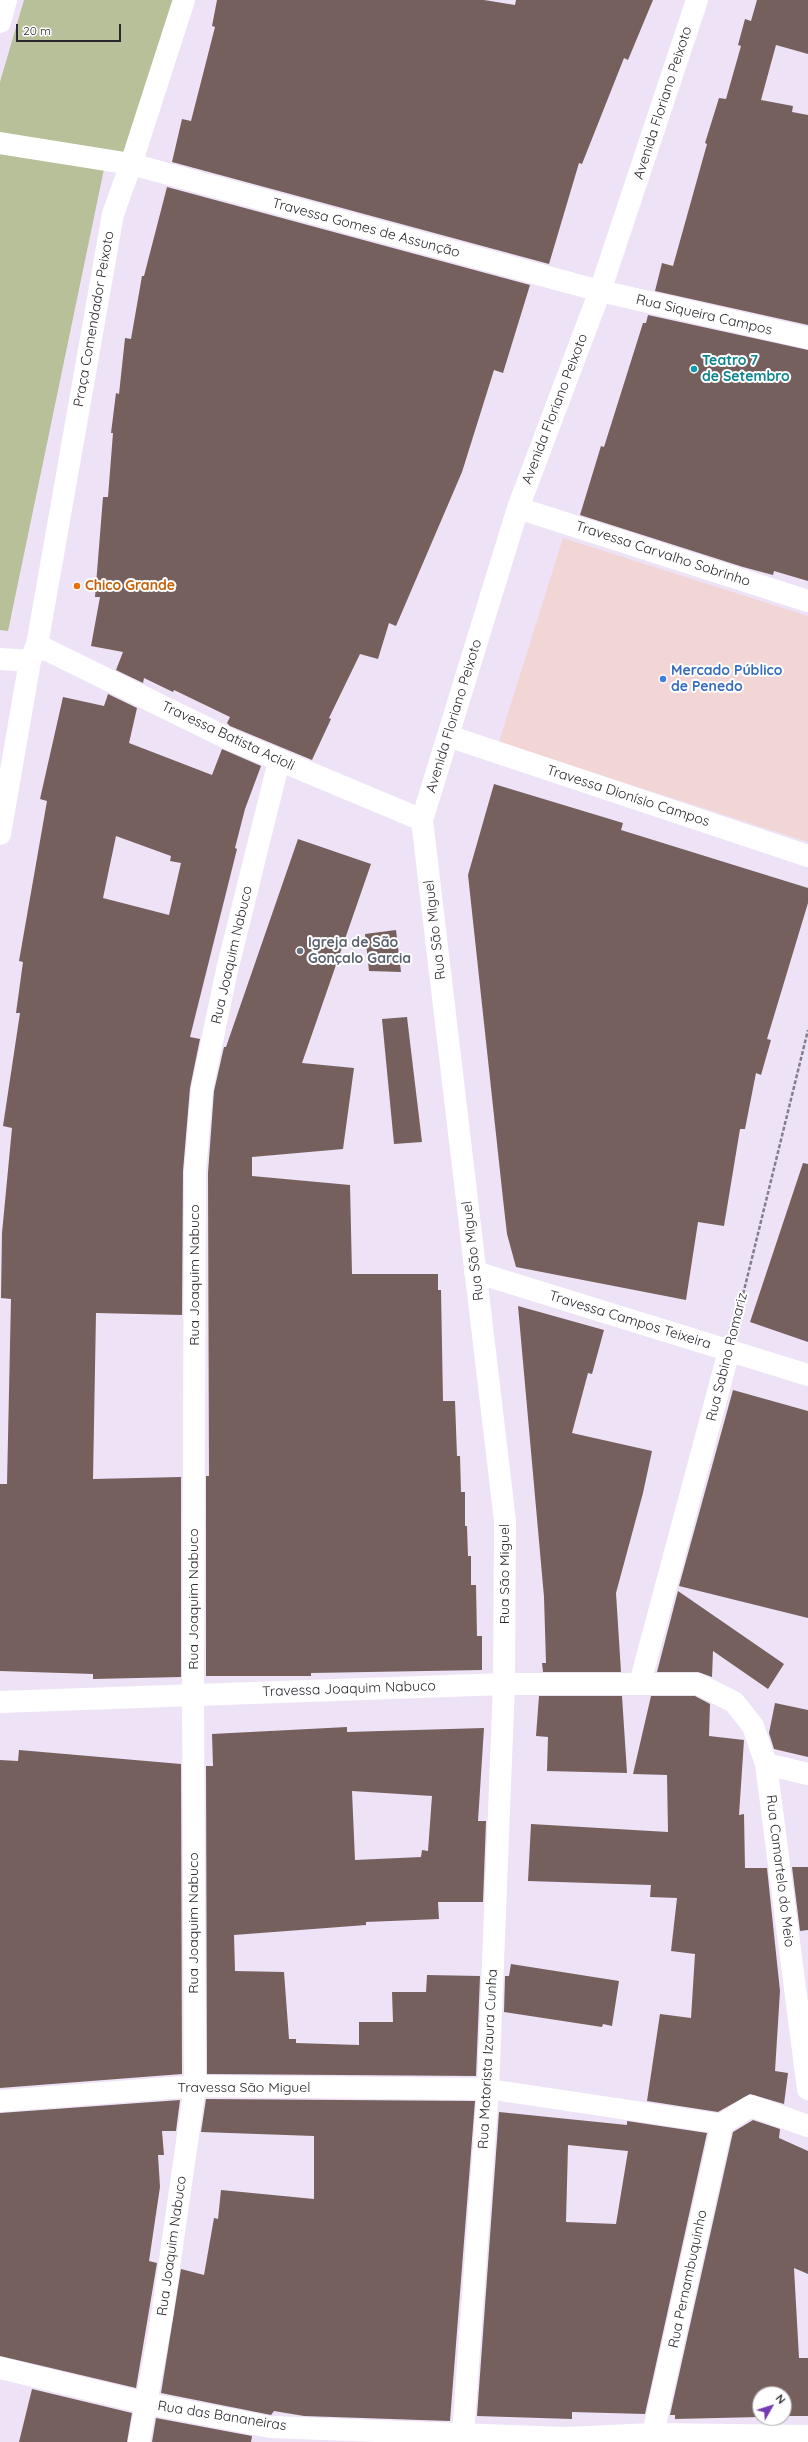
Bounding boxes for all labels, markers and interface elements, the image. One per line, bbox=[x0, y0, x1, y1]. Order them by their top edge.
scale bar bbox=[18, 16, 123, 42]
text: 20 m bbox=[23, 23, 51, 38]
street label: Avenida Floriano Peixoto bbox=[630, 24, 696, 182]
street label: Travessa Gomes de Assunção bbox=[270, 195, 462, 261]
street label: Praça Comendador Peixoto bbox=[70, 230, 118, 408]
street label: Rua Siqueira Campos bbox=[634, 291, 774, 339]
street label: Avenida Floriano Peixoto bbox=[519, 331, 591, 487]
place label: Teatro 7 de Setembro bbox=[702, 353, 790, 386]
marker: Teatro 7 de Setembro bbox=[689, 364, 699, 374]
street label: Travessa Carvalho Sobrinho bbox=[574, 518, 752, 590]
place label: Chico Grande bbox=[85, 578, 175, 594]
marker: Chico Grande bbox=[72, 581, 82, 591]
street label: Avenida Floriano Peixoto bbox=[423, 637, 485, 795]
place label: Mercado Público de Penedo bbox=[671, 663, 782, 696]
marker: Mercado Público de Penedo bbox=[658, 674, 668, 684]
street label: Travessa Batista Acioli bbox=[159, 698, 297, 774]
street label: Travessa Dionísio Campos bbox=[544, 762, 712, 830]
street label: Rua São Miguel bbox=[421, 879, 449, 981]
street label: Rua Joaquim Nabuco bbox=[208, 884, 256, 1026]
place label: Igreja de São Gonçalo Garcia bbox=[308, 935, 411, 968]
marker: Igreja de São Gonçalo Garcia bbox=[295, 946, 305, 956]
street label: Rua São Miguel bbox=[459, 1200, 487, 1302]
street label: Rua Joaquim Nabuco bbox=[187, 1204, 203, 1346]
street label: Travessa Campos Teixeira bbox=[547, 1287, 713, 1353]
street label: Rua Sabino Romariz bbox=[703, 1291, 751, 1423]
street label: Rua São Miguel bbox=[497, 1524, 513, 1624]
street label: Rua Joaquim Nabuco bbox=[186, 1528, 202, 1670]
street label: Travessa Joaquim Nabuco bbox=[262, 1678, 436, 1700]
street label: Rua Camartelo do Meio bbox=[762, 1794, 798, 1948]
street label: Rua Joaquim Nabuco bbox=[186, 1852, 202, 1994]
street label: Rua Motorista Izaura Cunha bbox=[475, 1969, 501, 2149]
street label: Travessa São Miguel bbox=[178, 2080, 310, 2096]
street label: Rua Joaquim Nabuco bbox=[154, 2175, 190, 2317]
street label: Rua Pernambuquinho bbox=[665, 2208, 711, 2350]
north arrow bbox=[752, 2386, 792, 2426]
text: N bbox=[773, 2392, 789, 2407]
street label: Rua das Bananeiras bbox=[156, 2398, 288, 2434]

